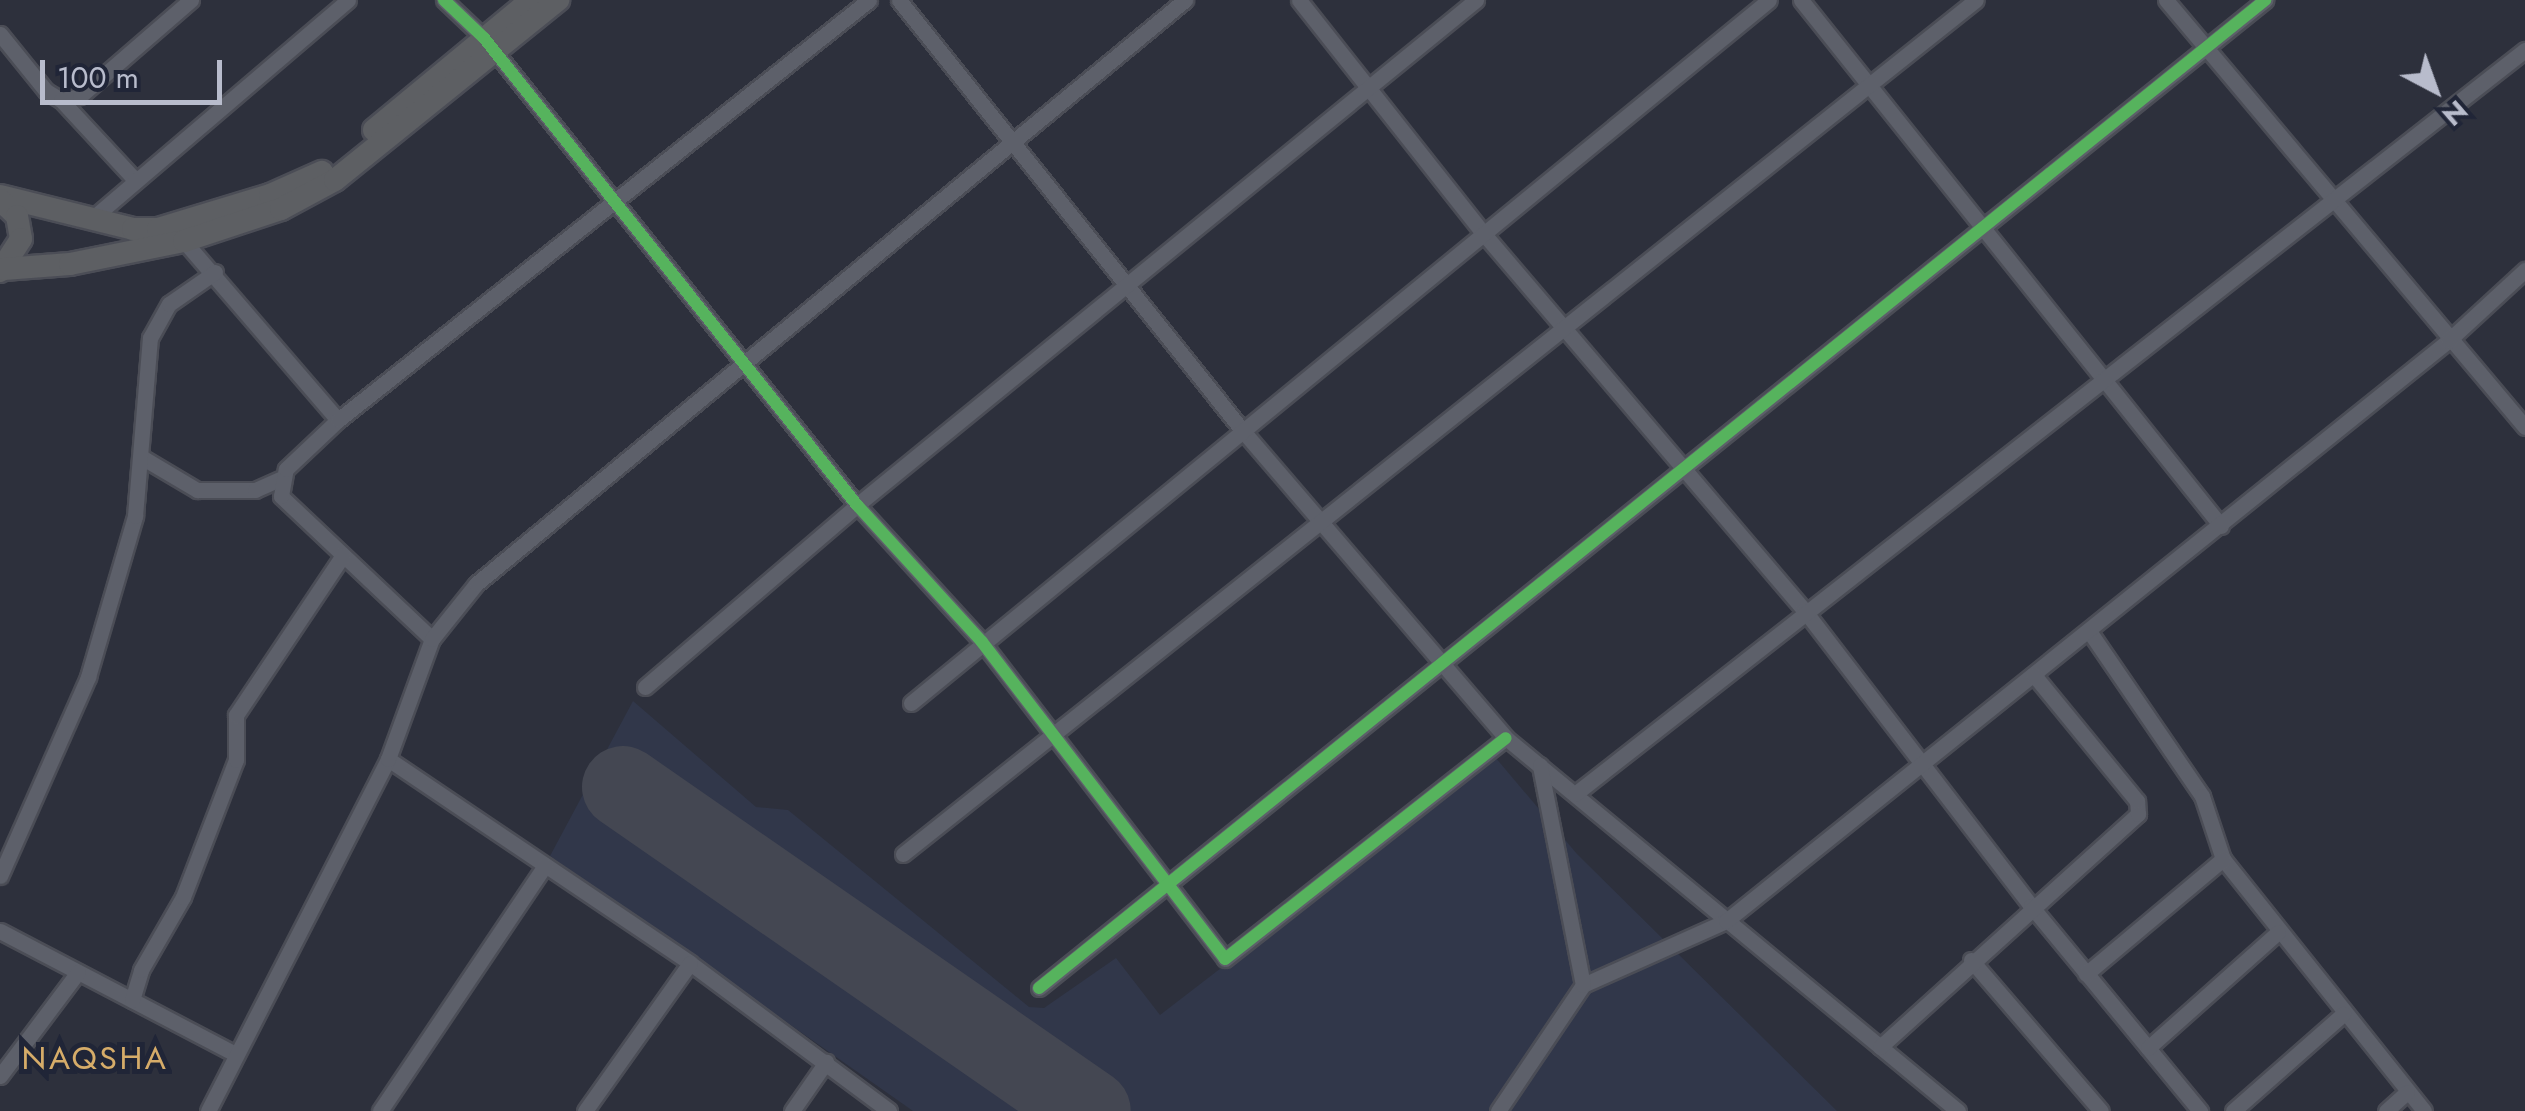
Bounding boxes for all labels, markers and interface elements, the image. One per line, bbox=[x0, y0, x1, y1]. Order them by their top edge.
scale bar bbox=[45, 40, 228, 102]
north arrow bbox=[2385, 40, 2485, 140]
text: 100 m bbox=[57, 56, 139, 99]
text: N bbox=[2433, 90, 2477, 136]
district label: NAQSHA bbox=[22, 1039, 168, 1077]

